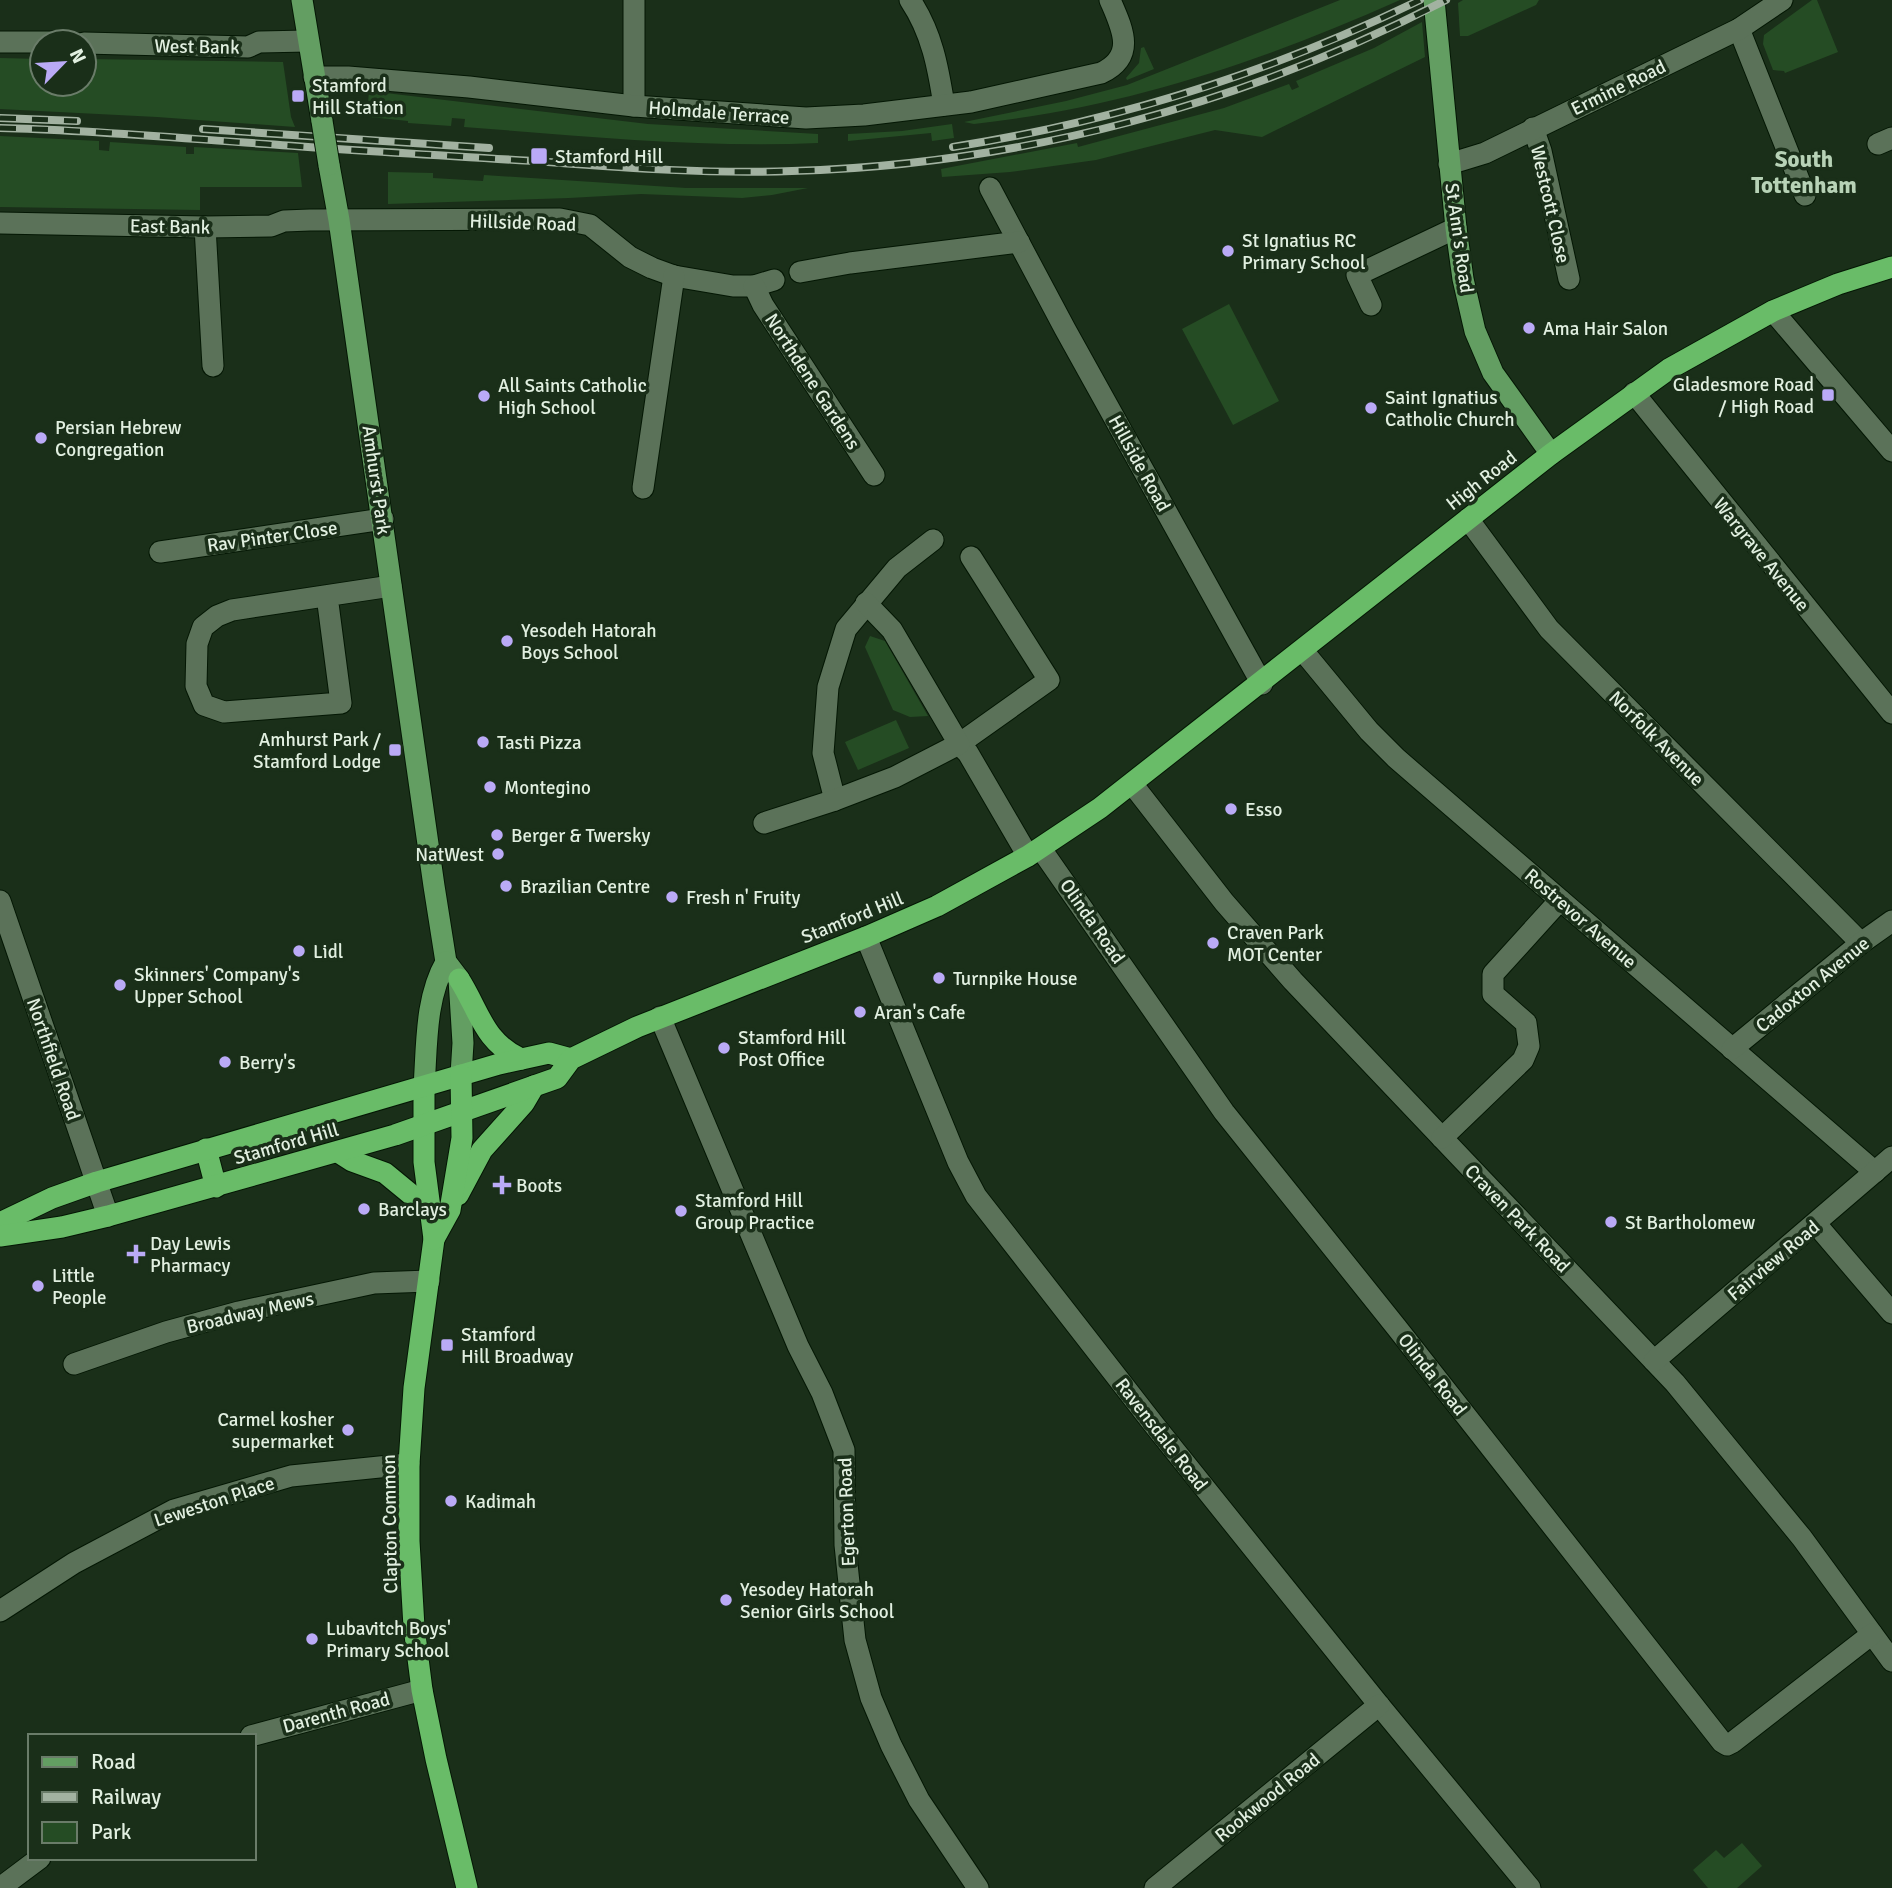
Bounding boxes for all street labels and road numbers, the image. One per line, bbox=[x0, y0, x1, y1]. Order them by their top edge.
street label: West Bank bbox=[154, 34, 240, 60]
street label: Ermine Road bbox=[1567, 55, 1670, 121]
street label: Holmdale Terrace bbox=[648, 96, 790, 130]
street label: Westcott Close bbox=[1525, 143, 1575, 266]
street label: St Ann's Road bbox=[1439, 182, 1479, 295]
street label: Hillside Road bbox=[469, 209, 577, 237]
street label: East Bank bbox=[130, 214, 211, 240]
street label: Northdene Gardens bbox=[759, 309, 865, 454]
street label: Hillside Road bbox=[1103, 411, 1176, 516]
street label: Amhurst Park bbox=[356, 424, 396, 537]
street label: High Road bbox=[1441, 446, 1522, 516]
street label: Wargrave Avenue bbox=[1708, 493, 1814, 616]
street label: Rav Pinter Close bbox=[205, 516, 339, 558]
street label: Norfolk Avenue bbox=[1604, 686, 1709, 791]
street label: Rostrevor Avenue bbox=[1519, 864, 1641, 974]
street label: Olinda Road bbox=[1054, 875, 1130, 969]
street label: Stamford Hill bbox=[798, 887, 907, 949]
street label: Cadoxton Avenue bbox=[1751, 932, 1874, 1038]
street label: Northfield Road bbox=[21, 995, 85, 1124]
street label: Stamford Hill bbox=[231, 1118, 342, 1170]
street label: Craven Park Road bbox=[1460, 1159, 1575, 1278]
street label: Fairview Road bbox=[1723, 1215, 1825, 1306]
street label: Broadway Mews bbox=[184, 1287, 316, 1339]
street label: Olinda Road bbox=[1393, 1329, 1472, 1421]
street label: Ravensdale Road bbox=[1110, 1373, 1213, 1496]
street label: Clapton Common bbox=[377, 1454, 403, 1594]
street label: Egerton Road bbox=[833, 1457, 861, 1567]
street label: Leweston Place bbox=[151, 1471, 278, 1533]
street label: Darenth Road bbox=[280, 1687, 393, 1739]
street label: Rookwood Road bbox=[1210, 1748, 1325, 1848]

